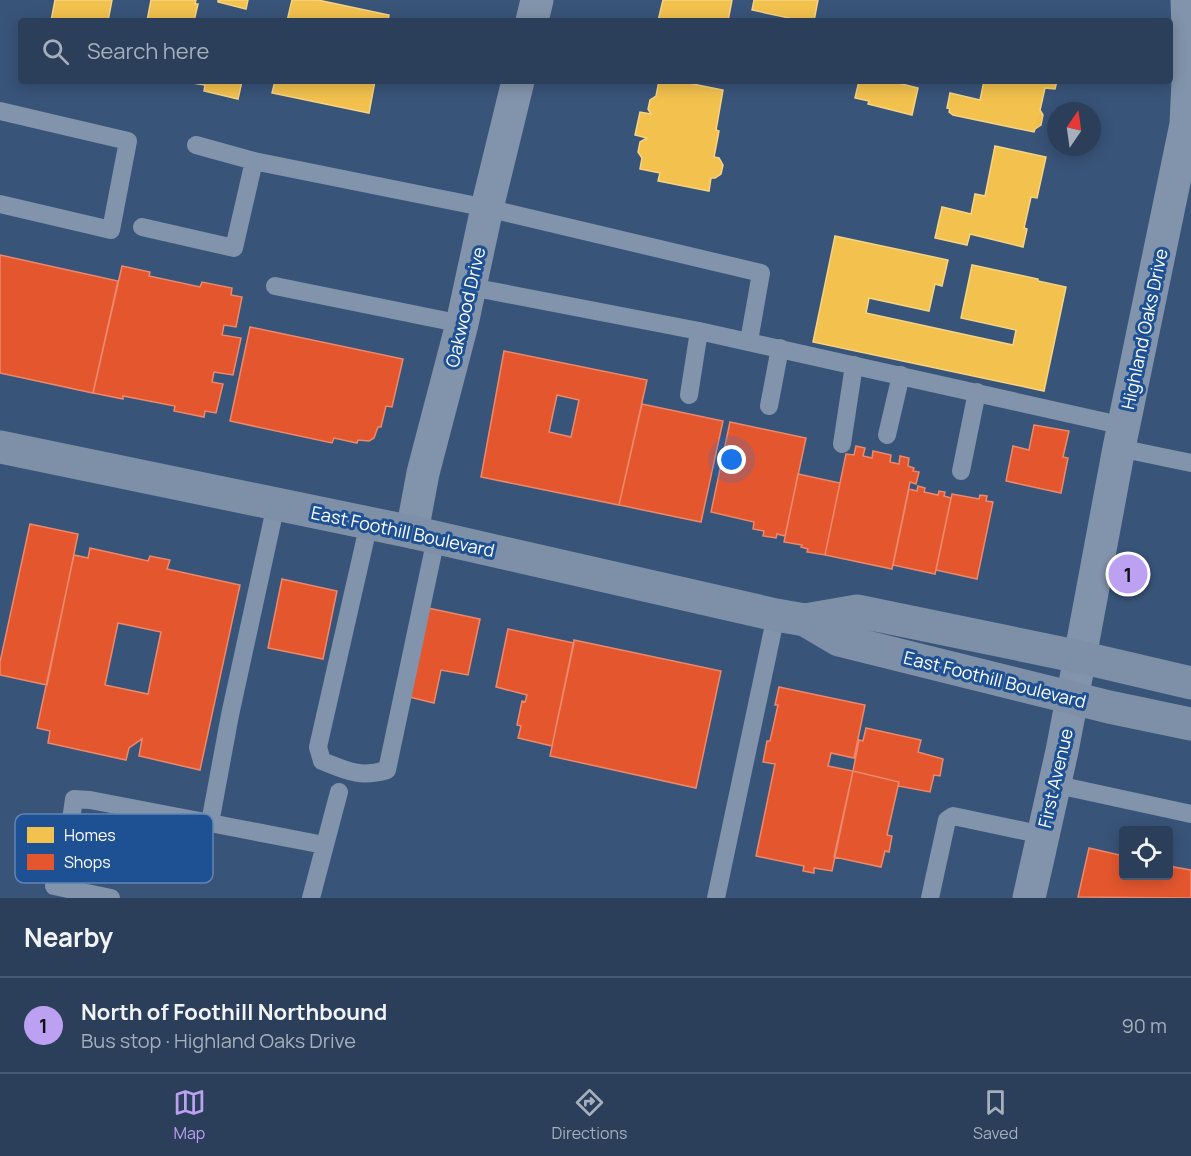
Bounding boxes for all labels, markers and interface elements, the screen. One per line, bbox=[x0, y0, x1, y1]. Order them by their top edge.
search box bbox=[18, 18, 1173, 84]
icon: search bbox=[39, 35, 72, 68]
text: Search here bbox=[87, 36, 209, 66]
north arrow bbox=[1047, 102, 1101, 156]
street label: Oakwood Drive bbox=[439, 244, 491, 370]
street label: Highland Oaks Drive bbox=[1115, 246, 1173, 412]
your location bbox=[717, 445, 746, 474]
street label: East Foothill Boulevard bbox=[309, 500, 497, 562]
pin: 1 bbox=[1108, 552, 1148, 596]
street label: East Foothill Boulevard bbox=[901, 645, 1089, 713]
street label: First Avenue bbox=[1032, 726, 1078, 830]
legend bbox=[15, 814, 213, 883]
text: Homes bbox=[64, 824, 116, 846]
map controls bbox=[1119, 826, 1173, 880]
button: locate bbox=[1119, 826, 1173, 880]
text: Shops bbox=[64, 851, 111, 873]
text: Nearby bbox=[24, 919, 113, 955]
text: North of Foothill Northbound bbox=[81, 997, 387, 1027]
text: 1 bbox=[39, 1012, 48, 1039]
text: 90 m bbox=[1121, 1012, 1167, 1039]
text: Bus stop · Highland Oaks Drive bbox=[81, 1027, 356, 1054]
tab: Map bbox=[173, 1086, 206, 1144]
tab: Directions bbox=[552, 1086, 627, 1144]
tab: Saved bbox=[973, 1086, 1018, 1144]

